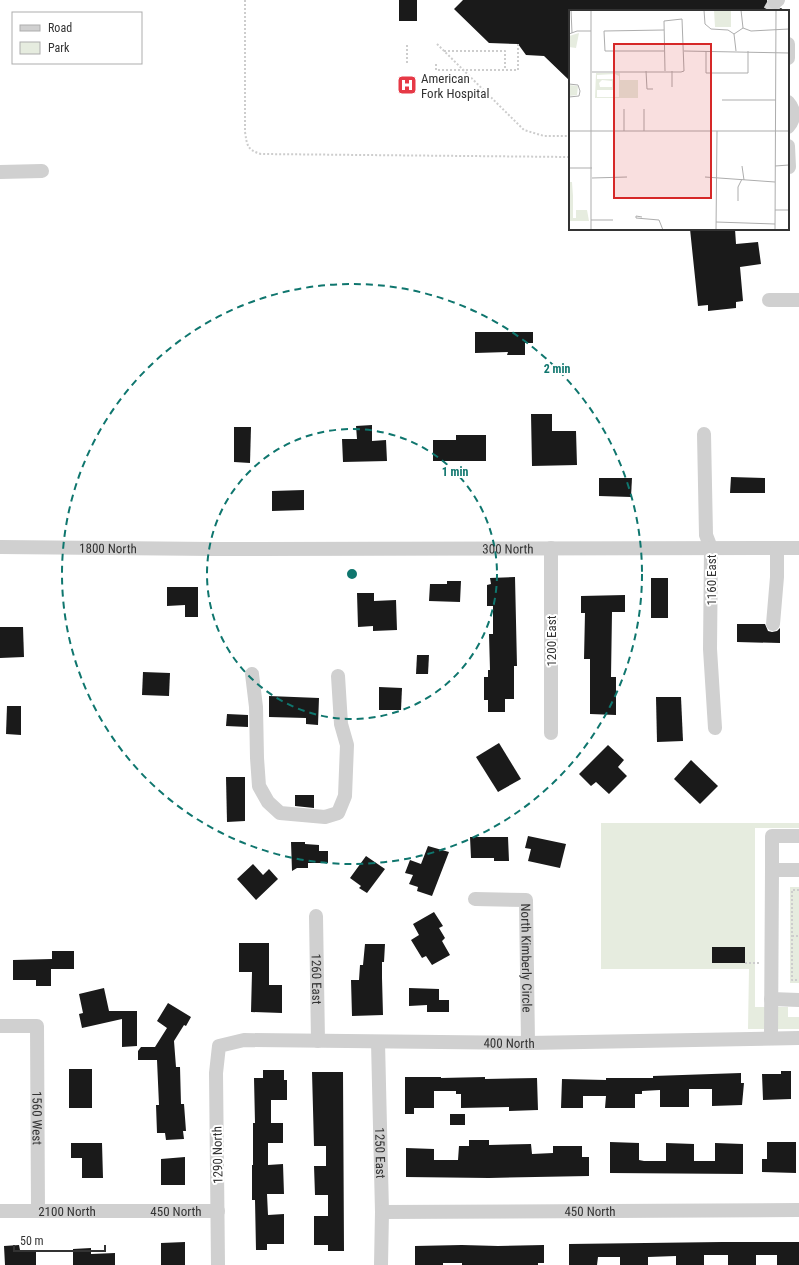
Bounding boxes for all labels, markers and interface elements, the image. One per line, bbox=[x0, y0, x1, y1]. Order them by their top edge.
inset map bbox=[569, 10, 789, 230]
legend bbox=[12, 12, 142, 64]
text: Road bbox=[48, 21, 72, 35]
text: Park bbox=[48, 41, 70, 55]
place label: American Fork Hospital bbox=[421, 71, 489, 101]
hospital icon: American Fork Hospital bbox=[396, 74, 418, 96]
text: 2 min bbox=[544, 362, 570, 376]
text: 1 min bbox=[442, 465, 468, 479]
street label: 1800 North bbox=[79, 541, 137, 556]
street label: 300 North bbox=[482, 541, 534, 557]
street label: 1160 East bbox=[704, 554, 719, 606]
centre of rings bbox=[345, 567, 359, 581]
street label: 1200 East bbox=[544, 615, 559, 667]
street label: North Kimberly Circle bbox=[518, 903, 535, 1013]
street label: 1260 East bbox=[309, 953, 324, 1005]
street label: 400 North bbox=[483, 1036, 535, 1051]
street label: 1560 West bbox=[29, 1091, 45, 1145]
street label: 1290 North bbox=[209, 1126, 226, 1184]
street label: 1250 East bbox=[372, 1127, 388, 1179]
street label: 2100 North bbox=[38, 1204, 96, 1219]
street label: 450 North bbox=[150, 1204, 202, 1219]
street label: 450 North bbox=[564, 1204, 616, 1219]
scale bar bbox=[14, 1227, 105, 1253]
text: 50 m bbox=[20, 1234, 44, 1248]

